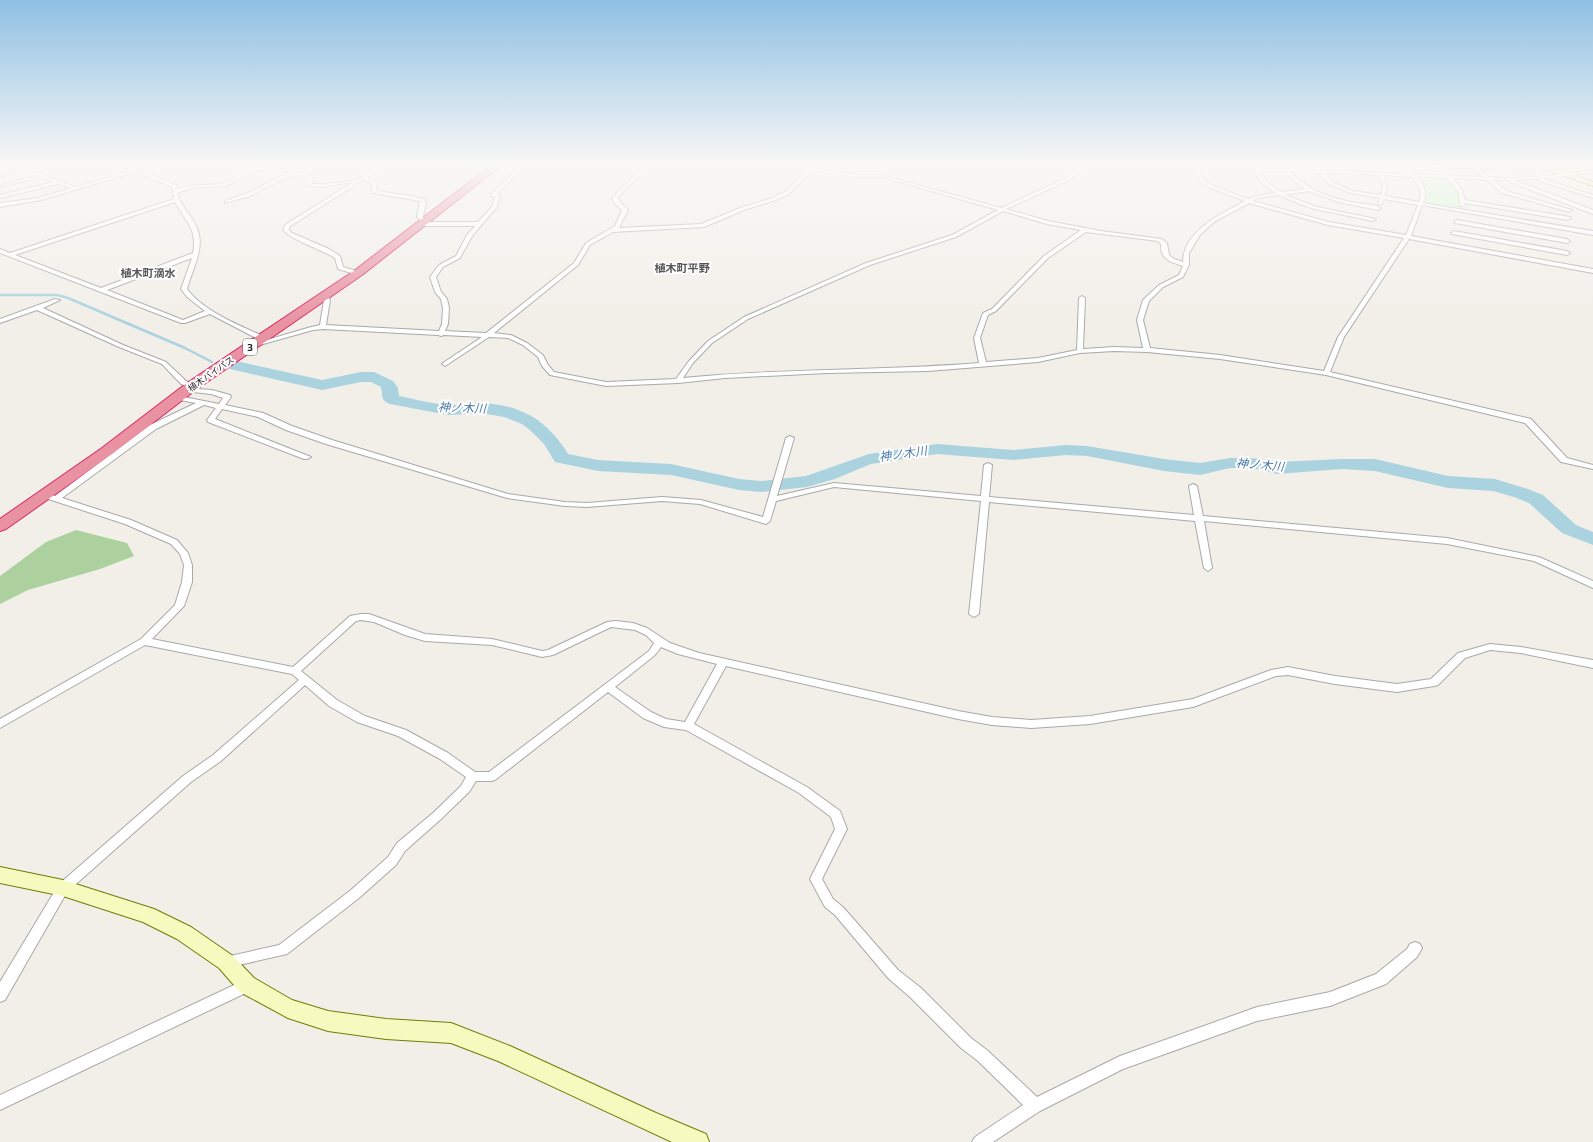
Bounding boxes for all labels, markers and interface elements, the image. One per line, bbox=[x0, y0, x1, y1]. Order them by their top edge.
district label: 植木町平野 bbox=[655, 261, 710, 274]
district label: 植木町滴水 bbox=[121, 266, 176, 279]
road number: 3 bbox=[243, 339, 257, 355]
street label: 植木バイパス bbox=[186, 354, 236, 394]
water label: 神ノ木川 bbox=[438, 399, 488, 415]
water label: 神ノ木川 bbox=[878, 442, 930, 463]
water label: 神ノ木川 bbox=[1236, 455, 1287, 473]

